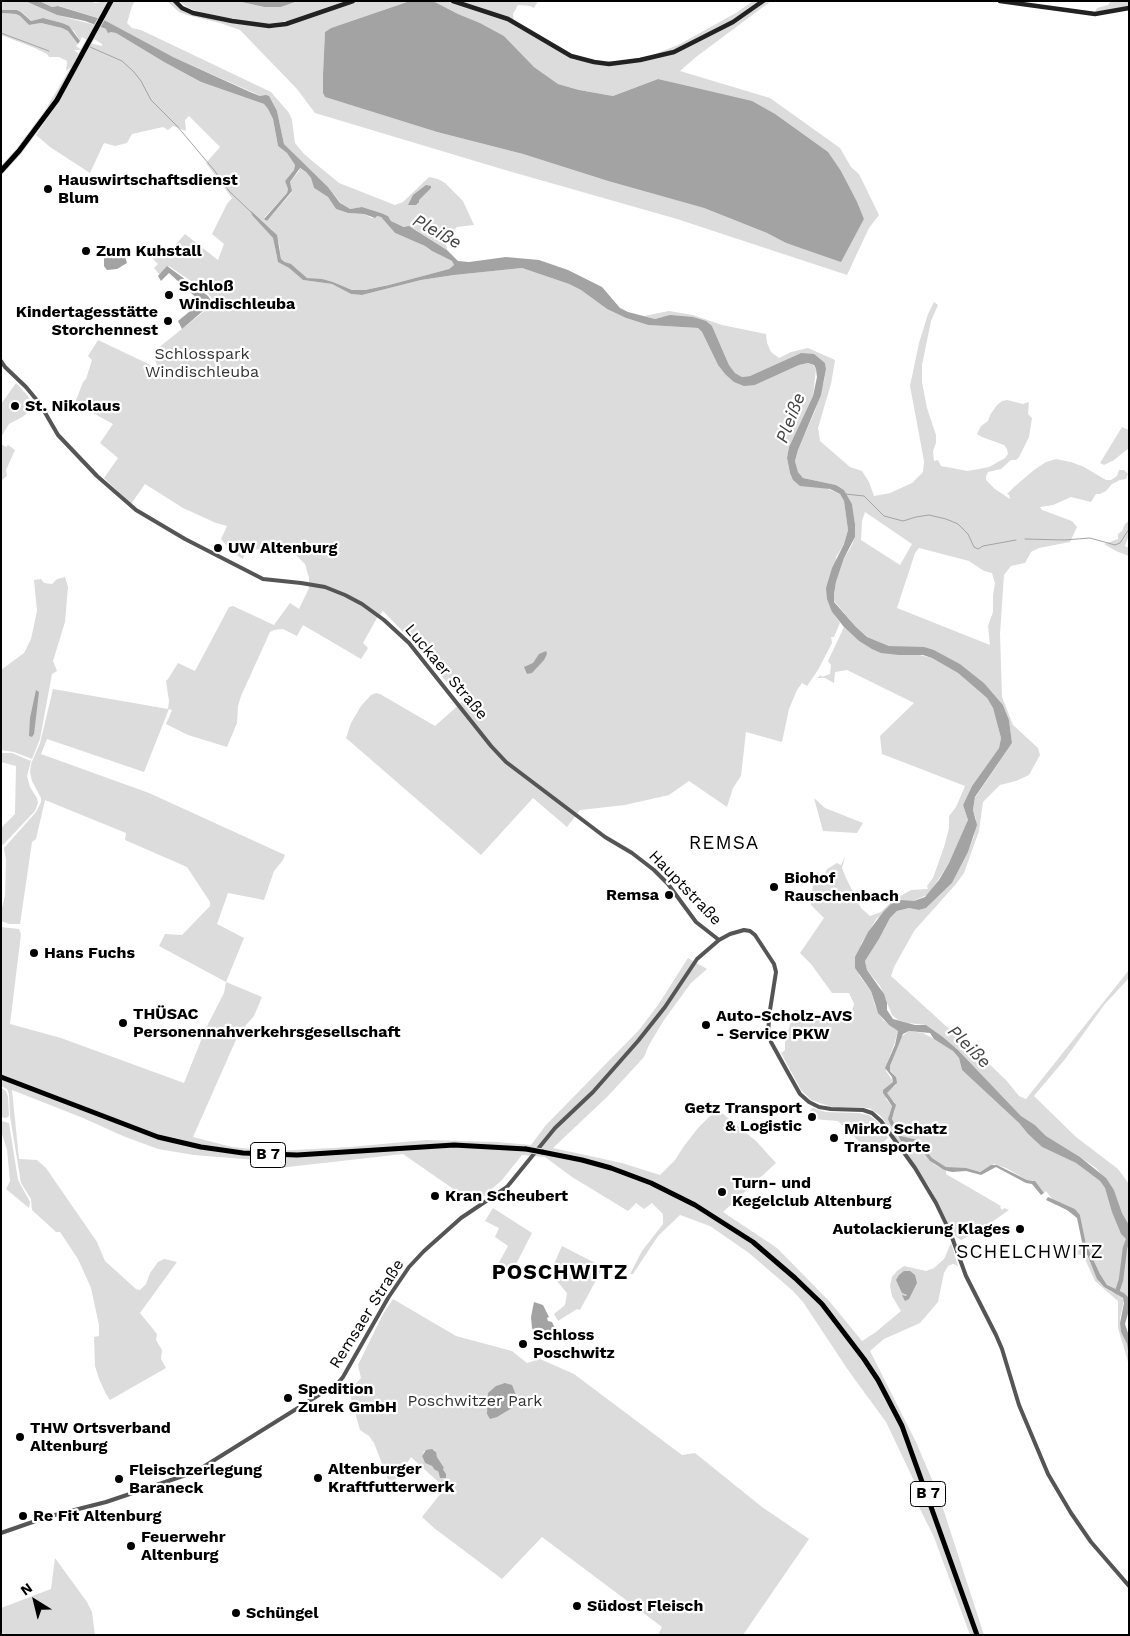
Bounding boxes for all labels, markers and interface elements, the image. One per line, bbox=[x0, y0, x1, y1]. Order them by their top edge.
place label: Hauswirtschaftsdienst Blum bbox=[58, 170, 238, 208]
marker: Hauswirtschaftsdienst Blum bbox=[42, 183, 54, 195]
water label: Pleiße bbox=[409, 210, 465, 254]
place label: Zum Kuhstall bbox=[96, 241, 202, 261]
marker: Zum Kuhstall bbox=[80, 245, 92, 257]
place label: Schloß Windischleuba bbox=[179, 276, 295, 314]
marker: Schloß Windischleuba bbox=[163, 289, 175, 301]
place label: Kindertagesstätte Storchennest bbox=[16, 302, 158, 340]
marker: Kindertagesstätte Storchennest bbox=[162, 315, 174, 327]
park label: Schlosspark Windischleuba bbox=[145, 344, 259, 382]
water label: Pleiße bbox=[772, 390, 810, 446]
place label: St. Nikolaus bbox=[25, 396, 120, 416]
marker: St. Nikolaus bbox=[9, 400, 21, 412]
place label: UW Altenburg bbox=[228, 538, 337, 558]
marker: UW Altenburg bbox=[212, 542, 224, 554]
street label: Luckaer Straße bbox=[400, 620, 492, 724]
district label: REMSA bbox=[688, 832, 760, 854]
street label: Hauptstraße bbox=[644, 847, 726, 929]
place label: Biohof Rauschenbach bbox=[784, 868, 899, 906]
marker: Biohof Rauschenbach bbox=[768, 881, 780, 893]
place label: Remsa bbox=[606, 885, 659, 905]
marker: Remsa bbox=[663, 889, 675, 901]
place label: Hans Fuchs bbox=[44, 943, 135, 963]
marker: Hans Fuchs bbox=[28, 947, 40, 959]
place label: THÜSAC Personennahverkehrsgesellschaft bbox=[133, 1004, 401, 1042]
place label: Auto-Scholz-AVS - Service PKW bbox=[716, 1006, 852, 1044]
marker: THÜSAC Personennahverkehrsgesellschaft bbox=[117, 1017, 129, 1029]
marker: Auto-Scholz-AVS - Service PKW bbox=[700, 1019, 712, 1031]
water label: Pleiße bbox=[943, 1021, 995, 1073]
place label: Getz Transport & Logistic bbox=[684, 1098, 802, 1136]
marker: Getz Transport & Logistic bbox=[806, 1111, 818, 1123]
place label: Mirko Schatz Transporte bbox=[844, 1119, 947, 1157]
marker: Mirko Schatz Transporte bbox=[828, 1132, 840, 1144]
road number: B 7 bbox=[250, 1142, 286, 1168]
place label: Turn- und Kegelclub Altenburg bbox=[732, 1173, 892, 1211]
place label: Kran Scheubert bbox=[445, 1186, 568, 1206]
marker: Turn- und Kegelclub Altenburg bbox=[716, 1186, 728, 1198]
marker: Kran Scheubert bbox=[429, 1190, 441, 1202]
place label: Autolackierung Klages bbox=[832, 1219, 1010, 1239]
marker: Autolackierung Klages bbox=[1014, 1223, 1026, 1235]
district label: SCHELCHWITZ bbox=[955, 1241, 1105, 1263]
street label: Remsaer Straße bbox=[326, 1256, 408, 1372]
district label: POSCHWITZ bbox=[491, 1260, 629, 1286]
place label: Schloss Poschwitz bbox=[533, 1325, 615, 1363]
marker: Schloss Poschwitz bbox=[517, 1338, 529, 1350]
place label: Spedition Zurek GmbH bbox=[298, 1379, 397, 1417]
park label: Poschwitzer Park bbox=[408, 1391, 542, 1411]
marker: Spedition Zurek GmbH bbox=[282, 1392, 294, 1404]
place label: THW Ortsverband Altenburg bbox=[30, 1418, 171, 1456]
marker: THW Ortsverband Altenburg bbox=[14, 1431, 26, 1443]
place label: Altenburger Kraftfutterwerk bbox=[328, 1459, 454, 1497]
place label: Fleischzerlegung Baraneck bbox=[129, 1460, 262, 1498]
marker: Altenburger Kraftfutterwerk bbox=[312, 1472, 324, 1484]
marker: Fleischzerlegung Baraneck bbox=[113, 1473, 125, 1485]
road number: B 7 bbox=[910, 1482, 946, 1506]
place label: Re Fit Altenburg bbox=[33, 1506, 161, 1526]
marker: Re Fit Altenburg bbox=[17, 1510, 29, 1522]
place label: Feuerwehr Altenburg bbox=[141, 1527, 226, 1565]
marker: Feuerwehr Altenburg bbox=[125, 1540, 137, 1552]
north arrow bbox=[10, 1576, 60, 1626]
text: N bbox=[17, 1579, 35, 1598]
place label: Südost Fleisch bbox=[587, 1596, 703, 1616]
marker: Südost Fleisch bbox=[571, 1600, 583, 1612]
place label: Schüngel bbox=[246, 1603, 319, 1623]
marker: Schüngel bbox=[230, 1607, 242, 1619]

